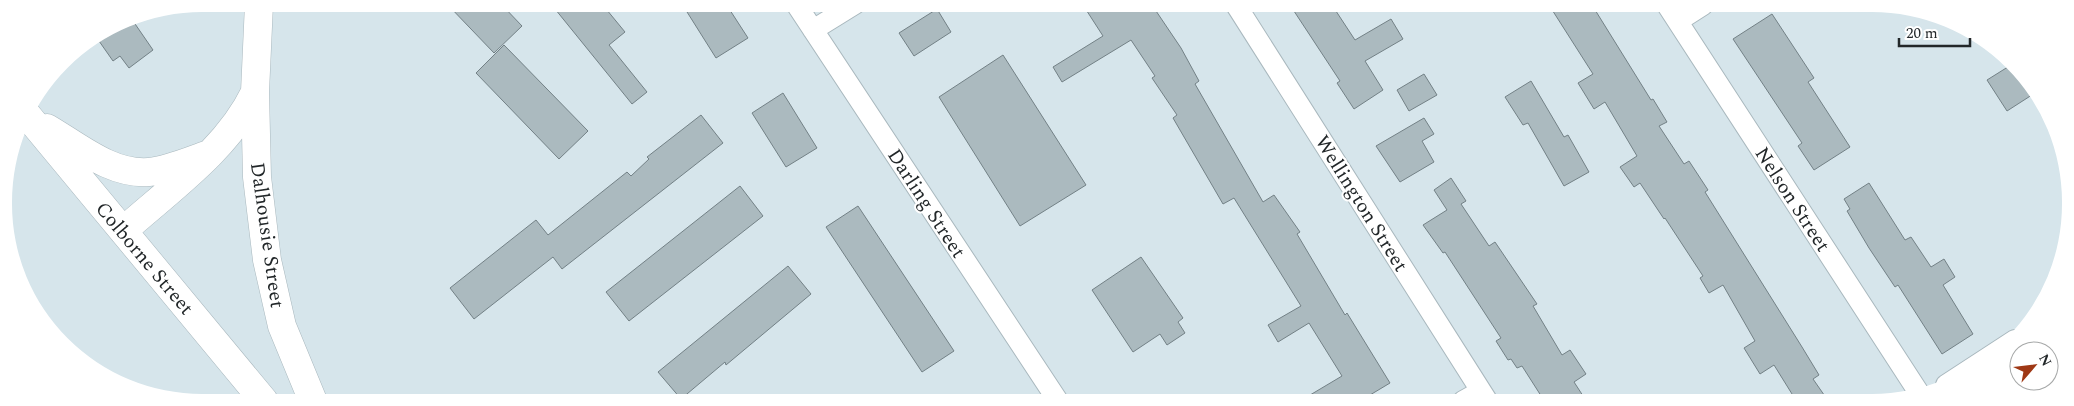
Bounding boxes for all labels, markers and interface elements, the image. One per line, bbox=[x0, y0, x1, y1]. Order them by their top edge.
scale bar bbox=[1899, 15, 1970, 47]
text: 20 m bbox=[1906, 22, 1938, 45]
street label: Wellington Street bbox=[1307, 129, 1415, 278]
street label: Nelson Street bbox=[1747, 141, 1837, 258]
street label: Darling Street bbox=[879, 143, 973, 264]
street label: Dalhousie Street bbox=[242, 160, 292, 310]
street label: Colborne Street bbox=[88, 195, 201, 322]
north arrow bbox=[2009, 341, 2059, 391]
text: N bbox=[2033, 350, 2057, 370]

